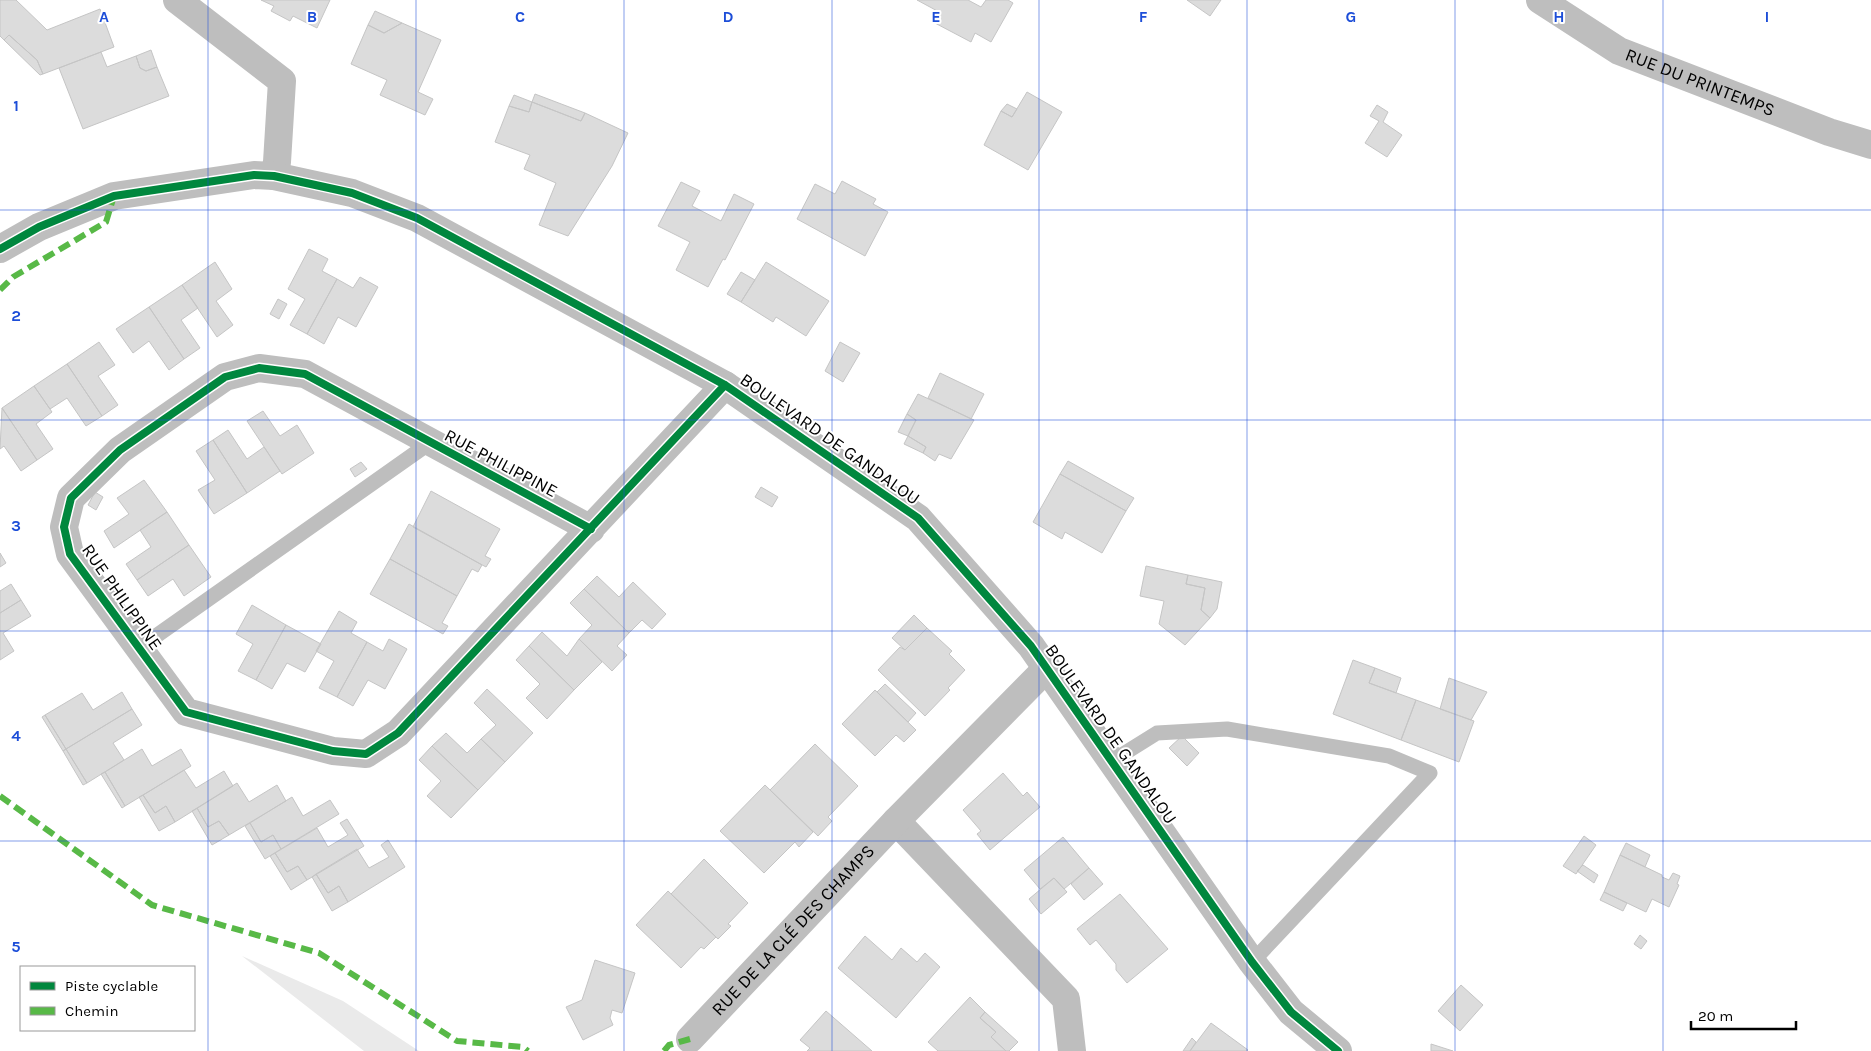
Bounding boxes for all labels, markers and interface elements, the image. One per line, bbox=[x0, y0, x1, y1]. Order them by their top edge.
text: A bbox=[99, 7, 109, 26]
text: B bbox=[307, 7, 317, 26]
text: C bbox=[515, 7, 525, 26]
text: D bbox=[723, 7, 734, 26]
text: E bbox=[931, 7, 941, 26]
text: F bbox=[1139, 7, 1148, 26]
text: G bbox=[1346, 7, 1356, 26]
text: H bbox=[1553, 7, 1565, 26]
text: I bbox=[1765, 7, 1769, 26]
street label: RUE DU PRINTEMPS bbox=[1622, 43, 1778, 121]
text: 1 bbox=[13, 96, 19, 115]
text: 2 bbox=[11, 306, 21, 325]
street label: BOULEVARD DE GANDALOU bbox=[736, 368, 924, 510]
street label: RUE PHILIPPINE bbox=[441, 424, 561, 502]
text: 3 bbox=[11, 516, 21, 535]
street label: RUE PHILIPPINE bbox=[77, 539, 167, 655]
street label: BOULEVARD DE GANDALOU bbox=[1040, 640, 1182, 828]
text: 4 bbox=[11, 726, 21, 745]
street label: RUE DE LA CLÉ DES CHAMPS bbox=[707, 840, 879, 1020]
text: 5 bbox=[11, 937, 21, 956]
legend bbox=[20, 966, 195, 1031]
text: Piste cyclable bbox=[65, 977, 158, 995]
scale bar bbox=[1691, 998, 1796, 1030]
text: Chemin bbox=[65, 1002, 119, 1020]
text: 20 m bbox=[1698, 1007, 1733, 1025]

